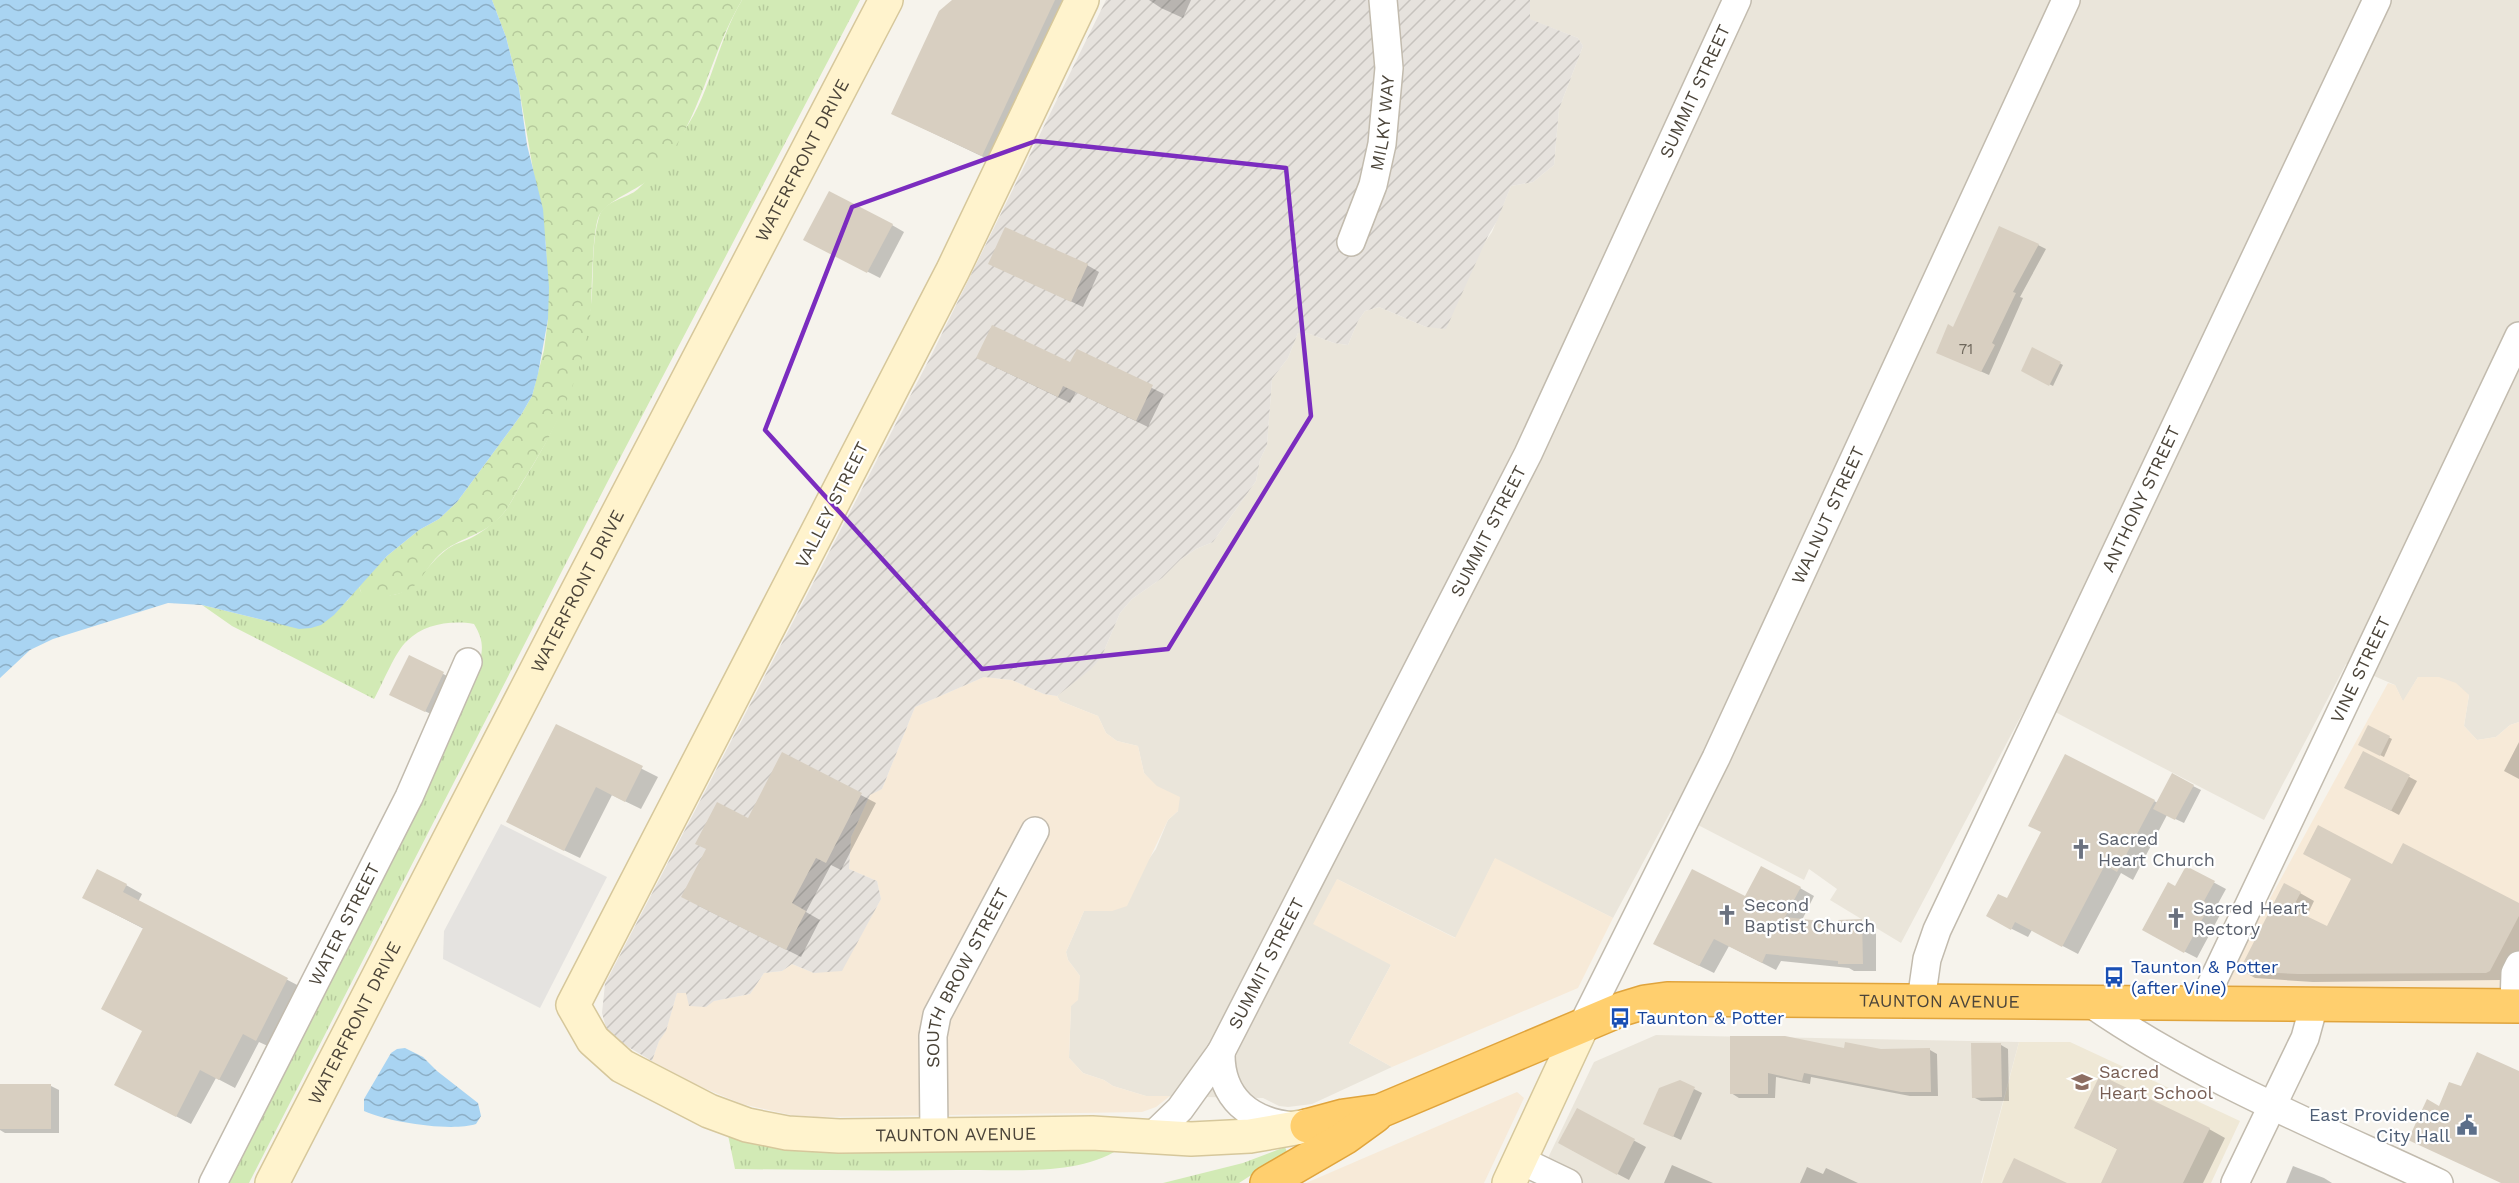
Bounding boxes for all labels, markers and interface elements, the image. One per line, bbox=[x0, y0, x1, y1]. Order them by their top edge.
street label: SUMMIT STREET bbox=[1655, 21, 1734, 161]
street label: MILKY WAY bbox=[1365, 74, 1398, 173]
street label: WATERFRONT DRIVE bbox=[751, 75, 853, 245]
house number: 71 bbox=[1959, 340, 1973, 358]
street label: ANTHONY STREET bbox=[2097, 422, 2184, 575]
street label: VALLEY STREET bbox=[791, 438, 872, 571]
street label: WALNUT STREET bbox=[1787, 443, 1869, 587]
street label: SUMMIT STREET bbox=[1446, 462, 1530, 600]
street label: WATERFRONT DRIVE bbox=[526, 506, 628, 676]
street label: VINE STREET bbox=[2326, 613, 2394, 726]
place label: Sacred Heart Church bbox=[2098, 828, 2215, 870]
church icon: Sacred Heart Church bbox=[2069, 837, 2093, 861]
street label: WATER STREET bbox=[304, 859, 384, 989]
street label: SOUTH BROW STREET bbox=[922, 884, 1013, 1068]
street label: SUMMIT STREET bbox=[1224, 894, 1308, 1032]
place label: Second Baptist Church bbox=[1744, 894, 1875, 936]
place label: Sacred Heart Rectory bbox=[2193, 897, 2308, 939]
church icon: Second Baptist Church bbox=[1715, 903, 1739, 927]
church icon: Sacred Heart Rectory bbox=[2164, 906, 2188, 930]
street label: WATERFRONT DRIVE bbox=[303, 938, 405, 1108]
place label: Taunton & Potter (after Vine) bbox=[2131, 956, 2278, 998]
bus stop icon: Taunton & Potter (after Vine) bbox=[2102, 965, 2126, 989]
street label: TAUNTON AVENUE bbox=[1859, 990, 2020, 1012]
bus stop icon: Taunton & Potter bbox=[1608, 1006, 1632, 1030]
place label: Taunton & Potter bbox=[1637, 1007, 1784, 1028]
place label: Sacred Heart School bbox=[2099, 1061, 2213, 1103]
school or university icon: Sacred Heart School bbox=[2070, 1070, 2094, 1094]
place label: East Providence City Hall bbox=[2309, 1104, 2450, 1146]
public building icon: East Providence City Hall bbox=[2455, 1113, 2479, 1137]
street label: TAUNTON AVENUE bbox=[875, 1123, 1036, 1146]

